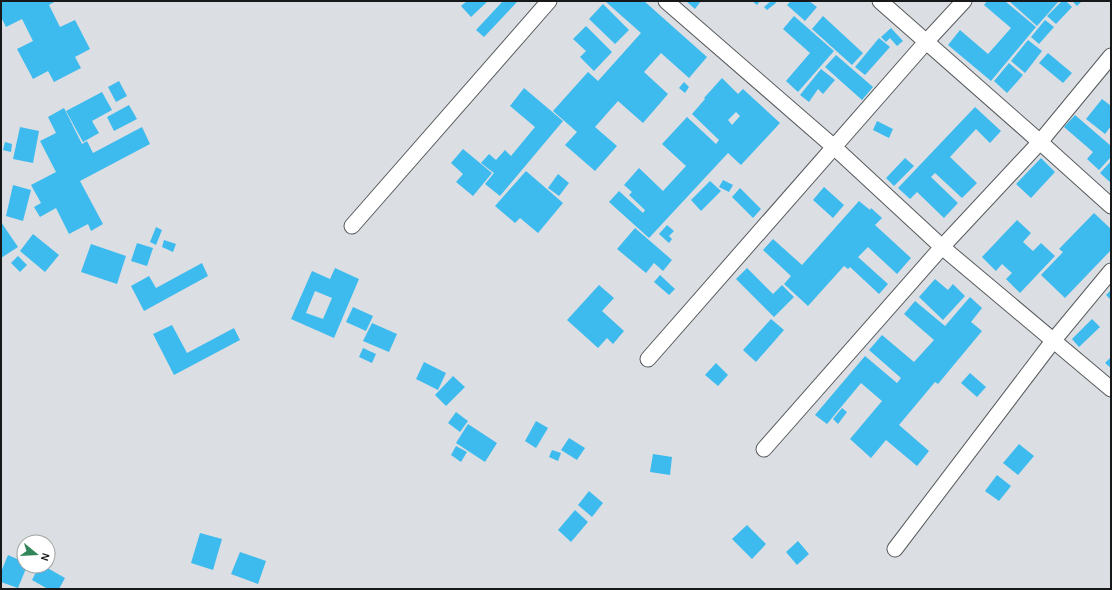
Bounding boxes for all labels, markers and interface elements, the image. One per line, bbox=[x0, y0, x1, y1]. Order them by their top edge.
north arrow bbox=[16, 534, 56, 574]
text: N bbox=[39, 552, 51, 562]

